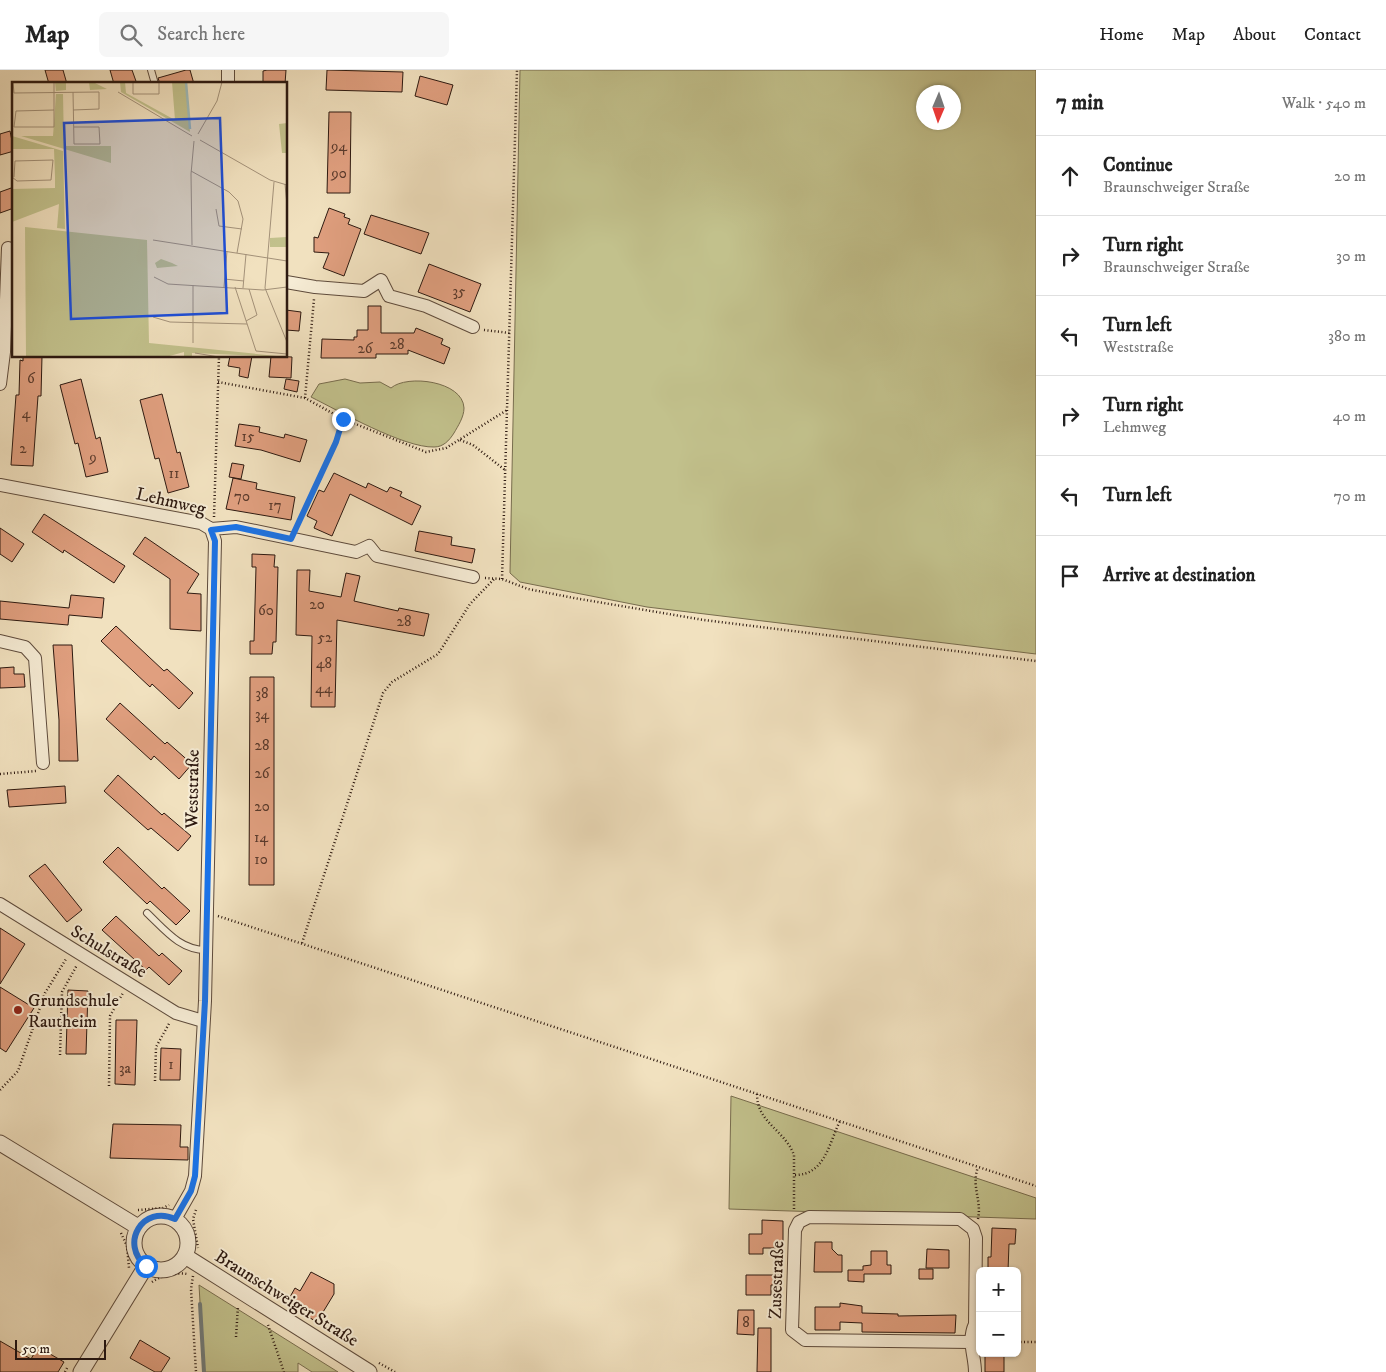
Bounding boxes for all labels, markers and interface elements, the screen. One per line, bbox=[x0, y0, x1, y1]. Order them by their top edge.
search box bbox=[99, 12, 449, 57]
text: Map bbox=[25, 20, 69, 50]
icon: search bbox=[117, 21, 145, 49]
text: Search here bbox=[157, 23, 245, 46]
text: Home bbox=[1099, 24, 1144, 46]
text: Map bbox=[1172, 24, 1205, 46]
text: About bbox=[1233, 24, 1276, 46]
text: Contact bbox=[1304, 24, 1361, 46]
inset map bbox=[12, 82, 288, 358]
north arrow bbox=[916, 85, 961, 130]
text: 7 min bbox=[1056, 90, 1104, 116]
text: Walk · 540 m bbox=[1282, 93, 1366, 113]
house number: 94 bbox=[330, 137, 347, 156]
text: Continue bbox=[1103, 154, 1173, 177]
icon: ahead bbox=[1056, 162, 1084, 190]
house number: 90 bbox=[330, 164, 347, 183]
text: 20 m bbox=[1334, 166, 1366, 186]
text: Braunschweiger Straße bbox=[1103, 177, 1250, 197]
text: Turn right bbox=[1103, 234, 1183, 257]
icon: right bbox=[1056, 242, 1084, 270]
text: 30 m bbox=[1336, 246, 1366, 266]
text: Braunschweiger Straße bbox=[1103, 257, 1250, 277]
house number: 35 bbox=[452, 282, 466, 301]
text: Turn left bbox=[1103, 314, 1172, 337]
icon: left bbox=[1056, 322, 1084, 350]
text: 380 m bbox=[1328, 326, 1366, 346]
house number: 28 bbox=[390, 335, 404, 354]
text: Weststraße bbox=[1103, 337, 1174, 357]
house number: 26 bbox=[357, 339, 374, 358]
house number: 6 bbox=[27, 369, 36, 388]
text: Turn right bbox=[1103, 394, 1183, 417]
icon: right bbox=[1056, 402, 1084, 430]
house number: 4 bbox=[22, 404, 31, 423]
text: 40 m bbox=[1333, 406, 1366, 426]
route end bbox=[332, 408, 355, 431]
text: Lehmweg bbox=[1103, 417, 1166, 437]
house number: 15 bbox=[242, 427, 255, 446]
house number: 2 bbox=[19, 439, 27, 458]
house number: 9 bbox=[88, 448, 97, 467]
house number: 11 bbox=[168, 464, 180, 483]
icon: left bbox=[1056, 482, 1084, 510]
street label: Lehmweg bbox=[134, 483, 208, 521]
text: Turn left bbox=[1103, 484, 1172, 507]
text: 70 m bbox=[1334, 486, 1366, 506]
house number: 70 bbox=[234, 487, 250, 506]
house number: 17 bbox=[268, 496, 282, 515]
icon: arrive bbox=[1056, 562, 1084, 590]
text: Arrive at destination bbox=[1103, 564, 1255, 587]
house number: 20 bbox=[309, 595, 325, 614]
house number: 60 bbox=[258, 601, 274, 620]
house number: 28 bbox=[397, 612, 411, 631]
house number: 52 bbox=[318, 628, 333, 647]
house number: 48 bbox=[316, 654, 332, 673]
house number: 44 bbox=[315, 679, 333, 698]
house number: 38 bbox=[255, 684, 269, 703]
house number: 34 bbox=[255, 705, 269, 724]
house number: 28 bbox=[255, 736, 269, 755]
street label: Weststraße bbox=[181, 749, 205, 830]
house number: 26 bbox=[254, 764, 271, 783]
house number: 20 bbox=[254, 797, 270, 816]
house number: 14 bbox=[254, 828, 268, 847]
house number: 10 bbox=[254, 850, 268, 869]
street label: Schulstraße bbox=[66, 921, 151, 983]
place label: Grundschule Rautheim bbox=[28, 990, 119, 1033]
marker: Grundschule Rautheim bbox=[12, 1004, 24, 1016]
house number: 1 bbox=[168, 1055, 174, 1074]
house number: 3a bbox=[119, 1059, 132, 1078]
street label: Zusestraße bbox=[765, 1241, 789, 1319]
street label: Braunschweiger Straße bbox=[211, 1246, 362, 1352]
route start bbox=[135, 1255, 158, 1278]
map controls bbox=[976, 1267, 1021, 1357]
button: + bbox=[976, 1267, 1021, 1312]
button: − bbox=[976, 1312, 1021, 1357]
house number: 8 bbox=[742, 1313, 750, 1332]
scale bar bbox=[15, 1337, 106, 1360]
text: 50 m bbox=[22, 1340, 50, 1358]

